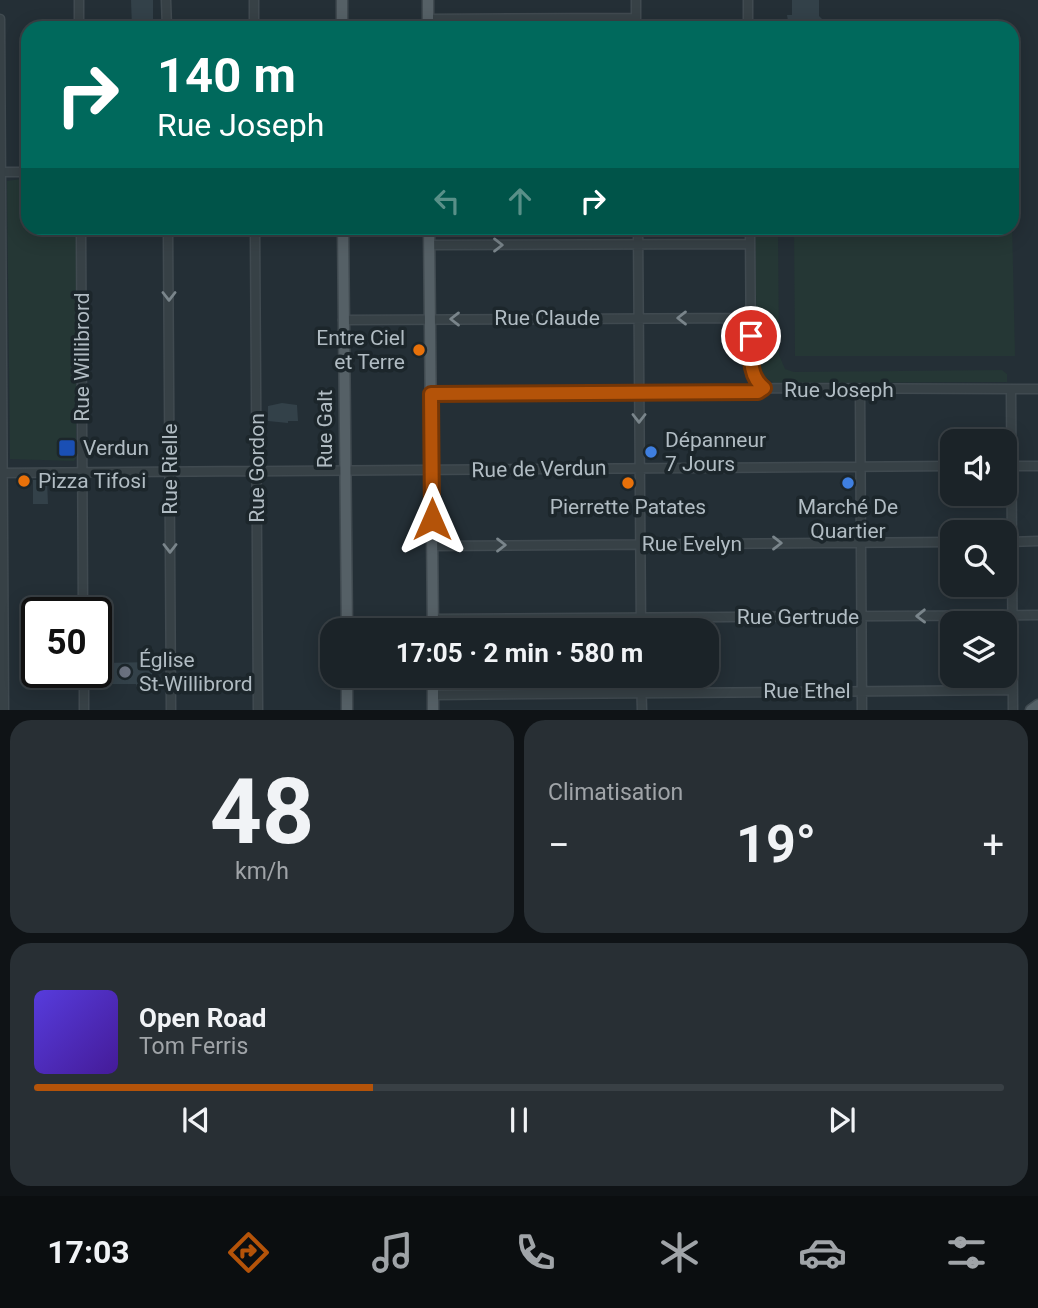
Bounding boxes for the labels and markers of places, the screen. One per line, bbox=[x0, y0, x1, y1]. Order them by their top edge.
pin bbox=[721, 306, 781, 366]
place label: Entre Ciel et Terre bbox=[316, 326, 405, 374]
marker: Entre Ciel et Terre bbox=[411, 342, 427, 358]
place label: Dépanneur 7 Jours bbox=[665, 428, 766, 476]
place label: Verdun bbox=[83, 436, 149, 460]
marker: Verdun bbox=[57, 438, 77, 458]
marker: Dépanneur 7 Jours bbox=[643, 444, 659, 460]
place label: Pizza Tifosi bbox=[38, 469, 146, 493]
marker: Pizza Tifosi bbox=[16, 473, 32, 489]
marker: Pierrette Patates bbox=[620, 475, 636, 491]
marker: Marché De Quartier bbox=[840, 475, 856, 491]
place label: Pierrette Patates bbox=[550, 495, 706, 519]
place label: Marché De Quartier bbox=[798, 495, 898, 543]
place label: Église St-Willibrord bbox=[139, 648, 253, 696]
marker: Église St-Willibrord bbox=[117, 664, 133, 680]

